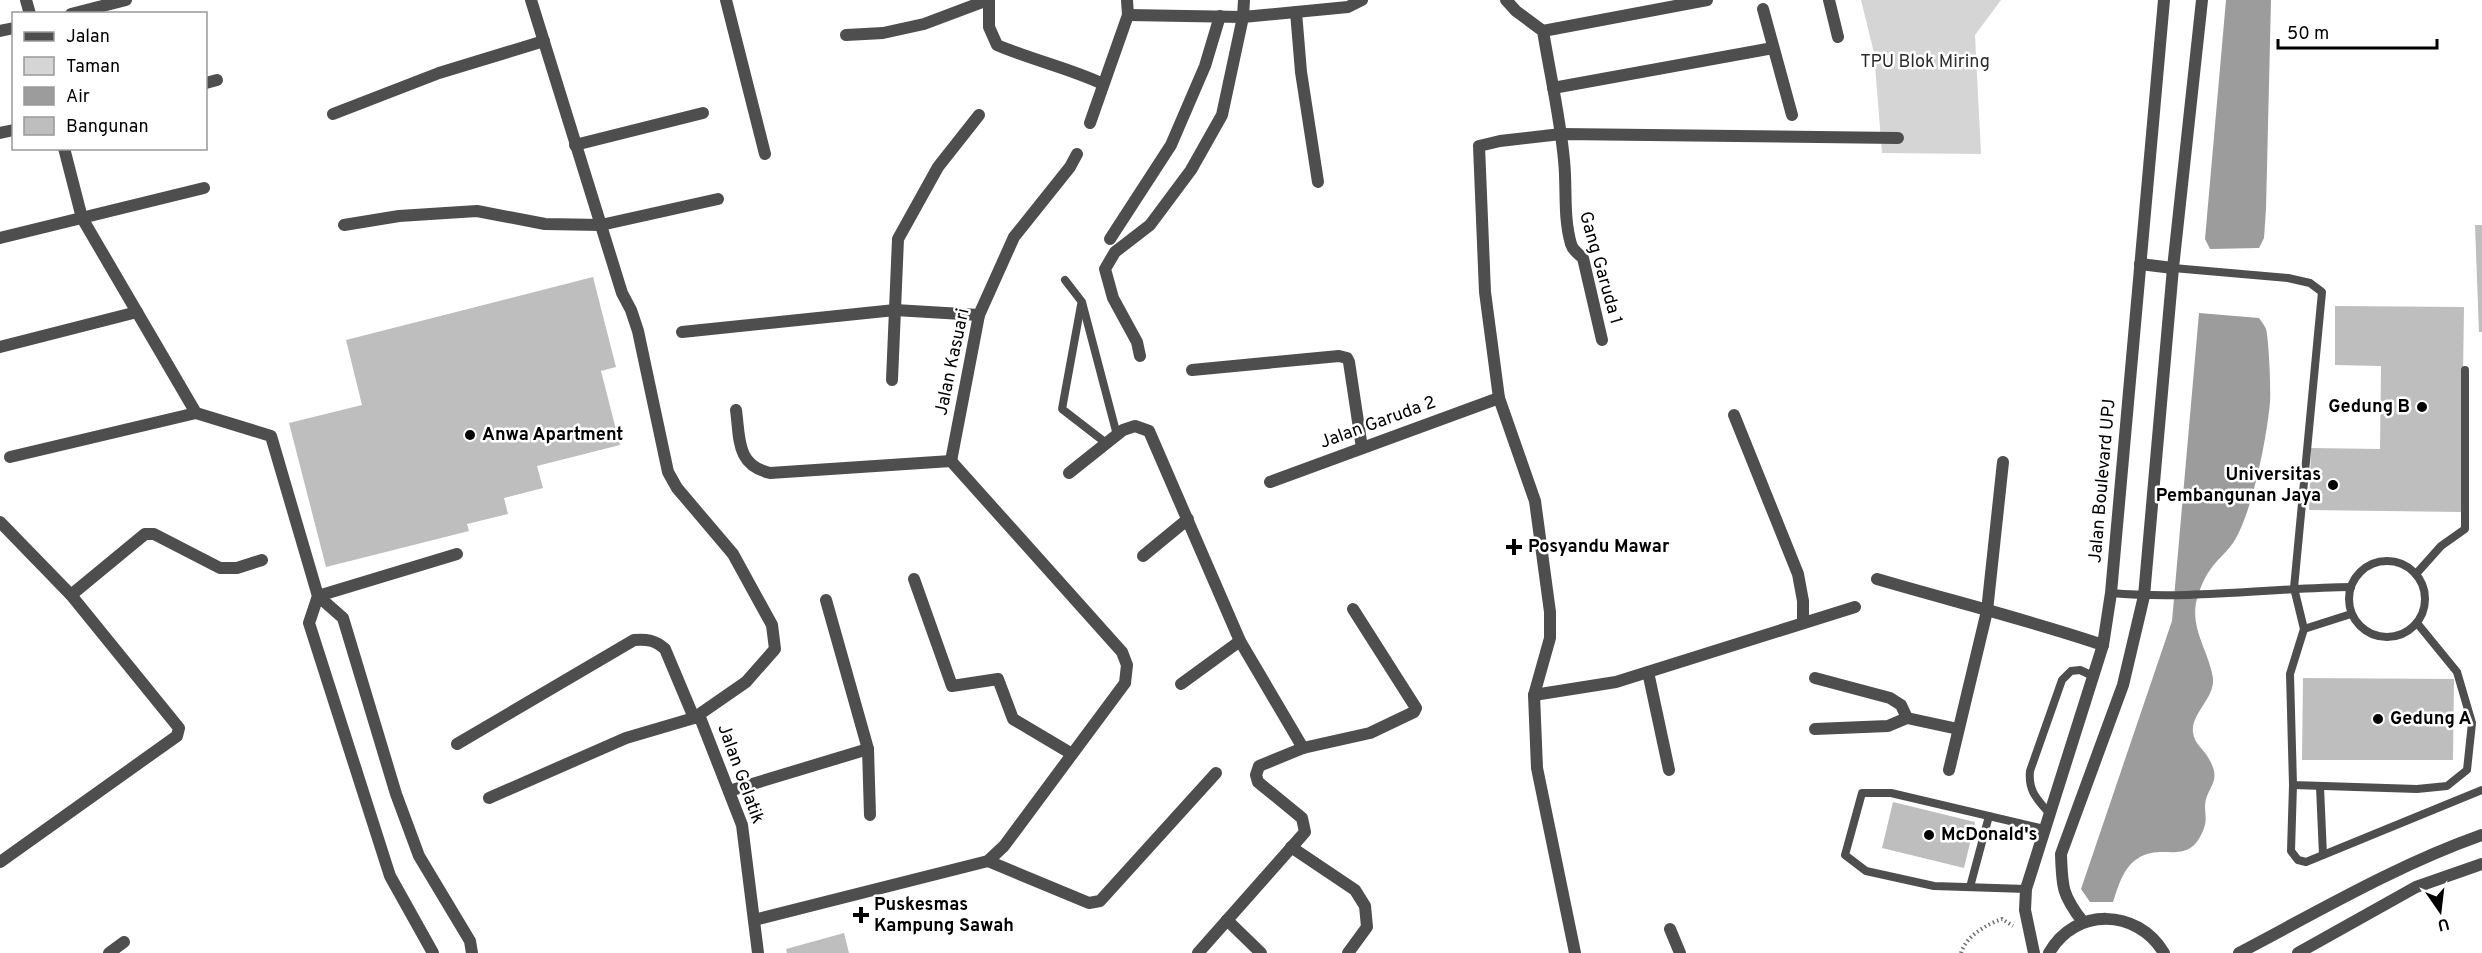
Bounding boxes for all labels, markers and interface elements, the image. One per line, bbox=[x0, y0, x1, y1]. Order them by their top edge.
legend bbox=[12, 12, 207, 150]
scale bar bbox=[2278, 12, 2437, 50]
text: 50 m bbox=[2287, 23, 2329, 46]
text: Jalan bbox=[66, 26, 110, 49]
park label: TPU Blok Miring bbox=[1860, 51, 1990, 74]
text: Taman bbox=[66, 56, 120, 79]
text: Air bbox=[66, 86, 90, 109]
text: Bangunan bbox=[66, 116, 149, 139]
street label: Gang Garuda 1 bbox=[1573, 209, 1627, 327]
street label: Jalan Kasuari bbox=[930, 306, 976, 418]
street label: Jalan Garuda 2 bbox=[1317, 391, 1439, 455]
place label: Gedung B bbox=[2328, 396, 2410, 419]
street label: Jalan Boulevard UPJ bbox=[2084, 398, 2122, 564]
marker: Gedung B bbox=[2415, 400, 2429, 414]
place label: Anwa Apartment bbox=[482, 424, 623, 447]
marker: Anwa Apartment bbox=[463, 428, 477, 442]
place label: Universitas Pembangunan Jaya bbox=[2156, 464, 2321, 508]
marker: Universitas Pembangunan Jaya bbox=[2326, 478, 2340, 492]
place label: Posyandu Mawar bbox=[1528, 536, 1670, 559]
marker: Posyandu Mawar bbox=[1505, 538, 1523, 556]
place label: Gedung A bbox=[2390, 708, 2472, 731]
marker: Gedung A bbox=[2371, 712, 2385, 726]
street label: Jalan Gelatik bbox=[711, 721, 769, 827]
place label: McDonald's bbox=[1941, 824, 2037, 847]
marker: McDonald's bbox=[1922, 828, 1936, 842]
north arrow bbox=[2410, 881, 2470, 941]
place label: Puskesmas Kampung Sawah bbox=[874, 894, 1014, 938]
marker: Puskesmas Kampung Sawah bbox=[852, 906, 870, 924]
text: U bbox=[2435, 913, 2451, 935]

